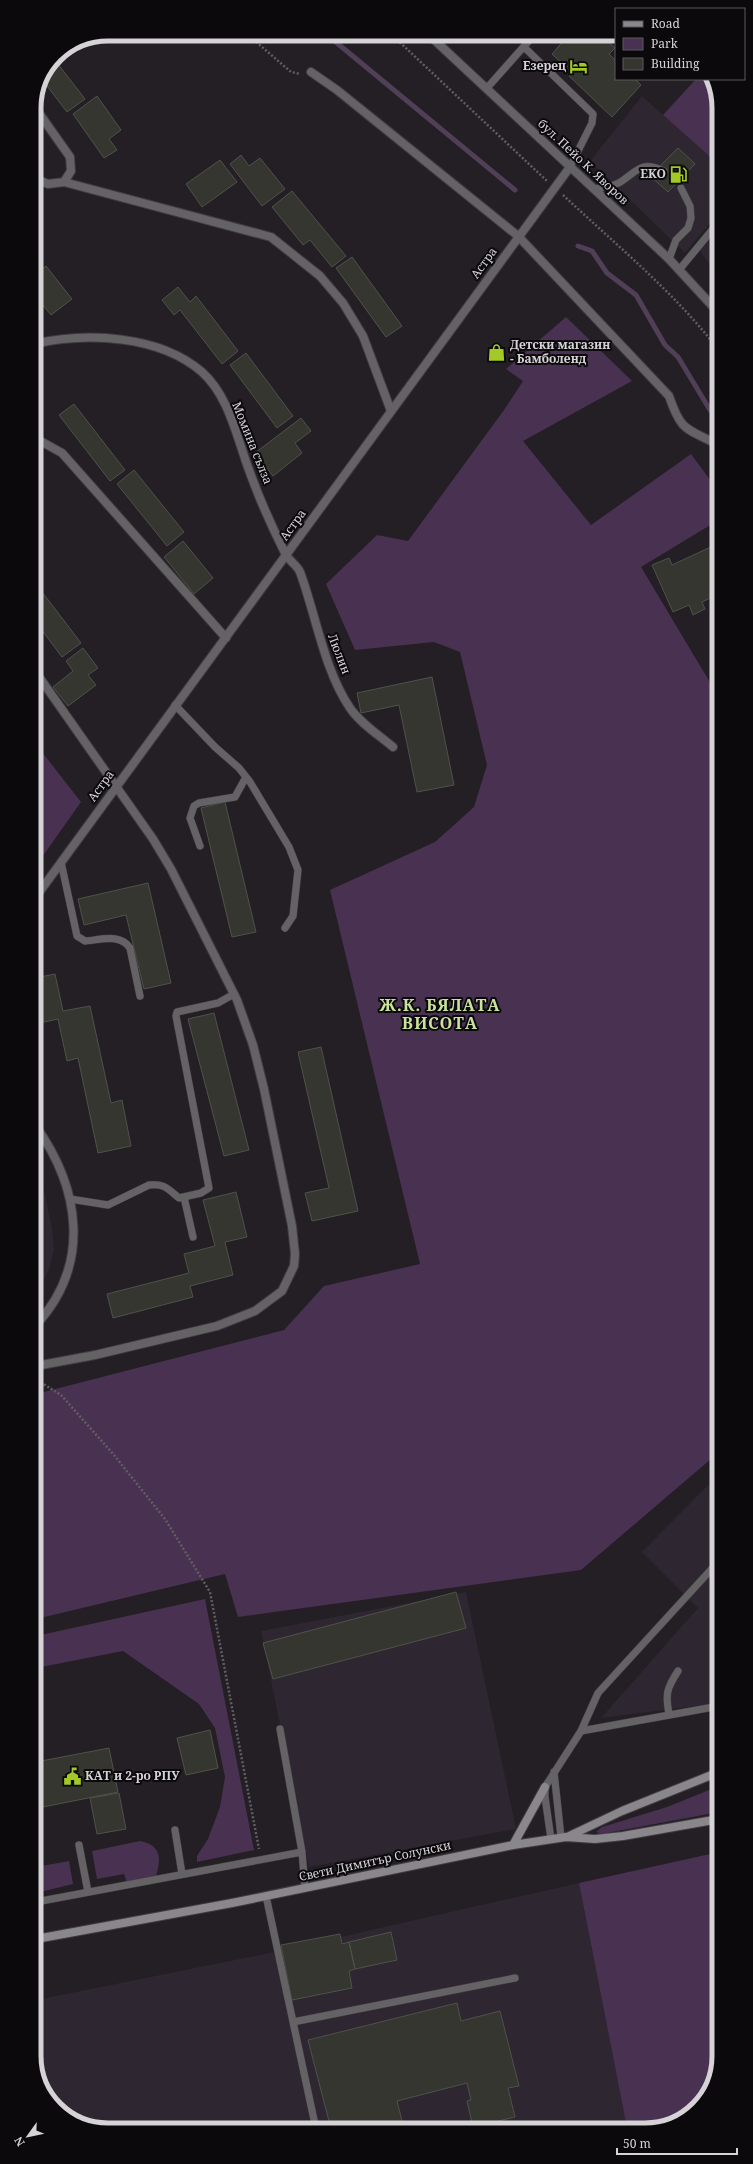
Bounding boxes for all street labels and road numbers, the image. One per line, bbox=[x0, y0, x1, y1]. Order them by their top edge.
street label: бул. Пейо К. Яворов bbox=[534, 115, 633, 209]
street label: Астра bbox=[466, 243, 501, 282]
street label: Момина сълза bbox=[228, 399, 277, 487]
street label: Астра bbox=[275, 505, 310, 544]
street label: Люлин bbox=[324, 631, 355, 677]
street label: Астра bbox=[83, 766, 118, 805]
street label: Свети Димитър Солунски bbox=[297, 1836, 453, 1885]

